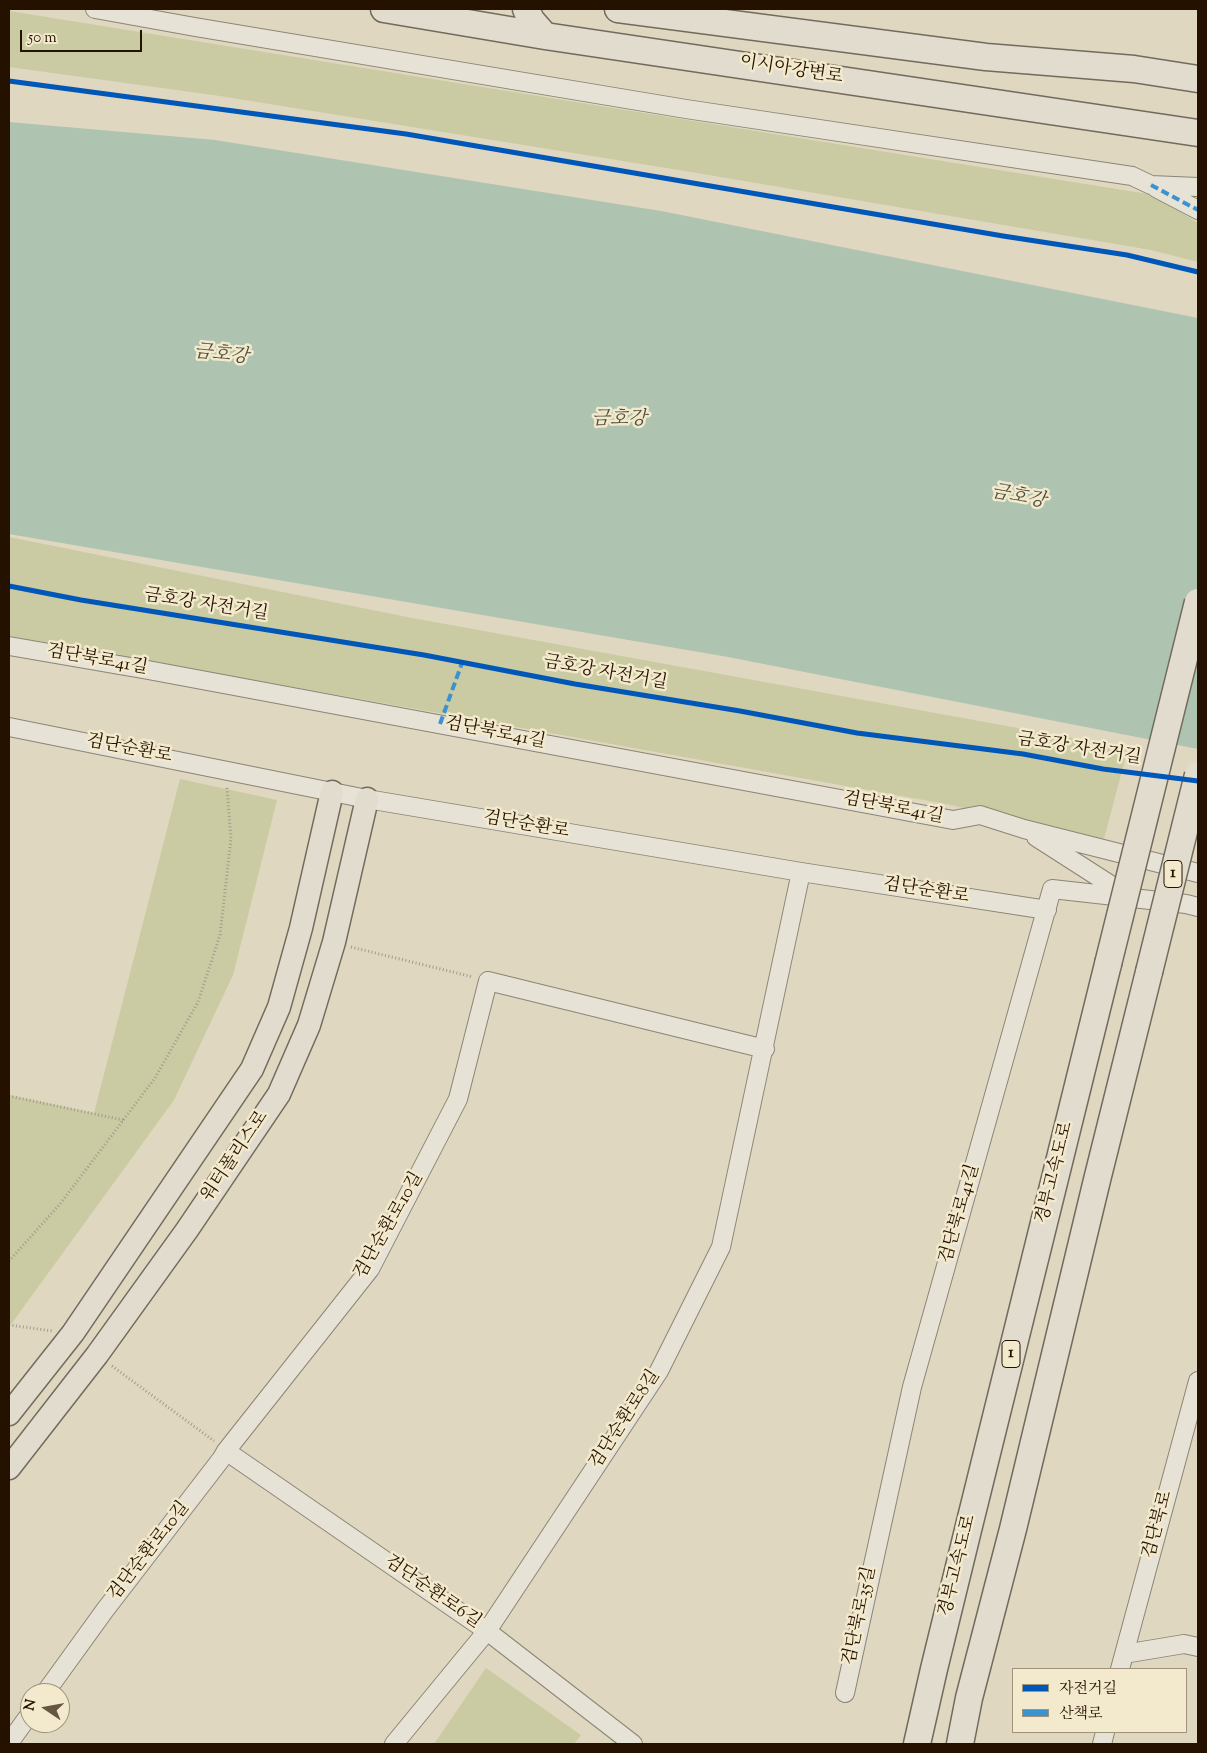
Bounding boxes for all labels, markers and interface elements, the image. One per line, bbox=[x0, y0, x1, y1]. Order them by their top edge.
scale bar bbox=[22, 20, 145, 52]
text: 50 m bbox=[28, 28, 57, 49]
street label: 이시아강변로 bbox=[738, 52, 844, 90]
water label: 금호강 bbox=[192, 342, 250, 370]
water label: 금호강 bbox=[591, 410, 647, 432]
water label: 금호강 bbox=[989, 482, 1047, 514]
street label: 금호강 자전거길 bbox=[142, 586, 270, 626]
street label: 검단북로41길 bbox=[45, 641, 149, 681]
street label: 금호강 자전거길 bbox=[541, 652, 669, 696]
street label: 검단북로41길 bbox=[443, 714, 547, 754]
street label: 금호강 자전거길 bbox=[1015, 730, 1143, 770]
street label: 검단순환로 bbox=[84, 731, 174, 769]
street label: 검단북로41길 bbox=[841, 789, 945, 829]
street label: 검단순환로 bbox=[481, 808, 571, 844]
road number: 1 bbox=[1164, 861, 1182, 888]
street label: 검단순환로 bbox=[881, 875, 971, 909]
street label: 워터폴리스로 bbox=[198, 1108, 274, 1206]
street label: 경부고속도로 bbox=[1033, 1120, 1079, 1226]
street label: 검단북로41길 bbox=[937, 1162, 985, 1266]
street label: 검단순환로10길 bbox=[351, 1169, 429, 1283]
road number: 1 bbox=[1002, 1340, 1020, 1368]
street label: 검단순환로8길 bbox=[586, 1367, 666, 1473]
street label: 검단북로 bbox=[1140, 1489, 1178, 1561]
street label: 검단순환로10길 bbox=[105, 1498, 195, 1606]
street label: 경부고속도로 bbox=[936, 1513, 982, 1619]
street label: 검단순환로6길 bbox=[379, 1552, 485, 1634]
street label: 검단북로35길 bbox=[840, 1565, 882, 1667]
legend bbox=[1012, 1668, 1187, 1733]
text: 자전거길 bbox=[1059, 1679, 1117, 1700]
north arrow bbox=[20, 1683, 70, 1733]
text: N bbox=[20, 1698, 42, 1713]
text: 산책로 bbox=[1059, 1704, 1102, 1725]

